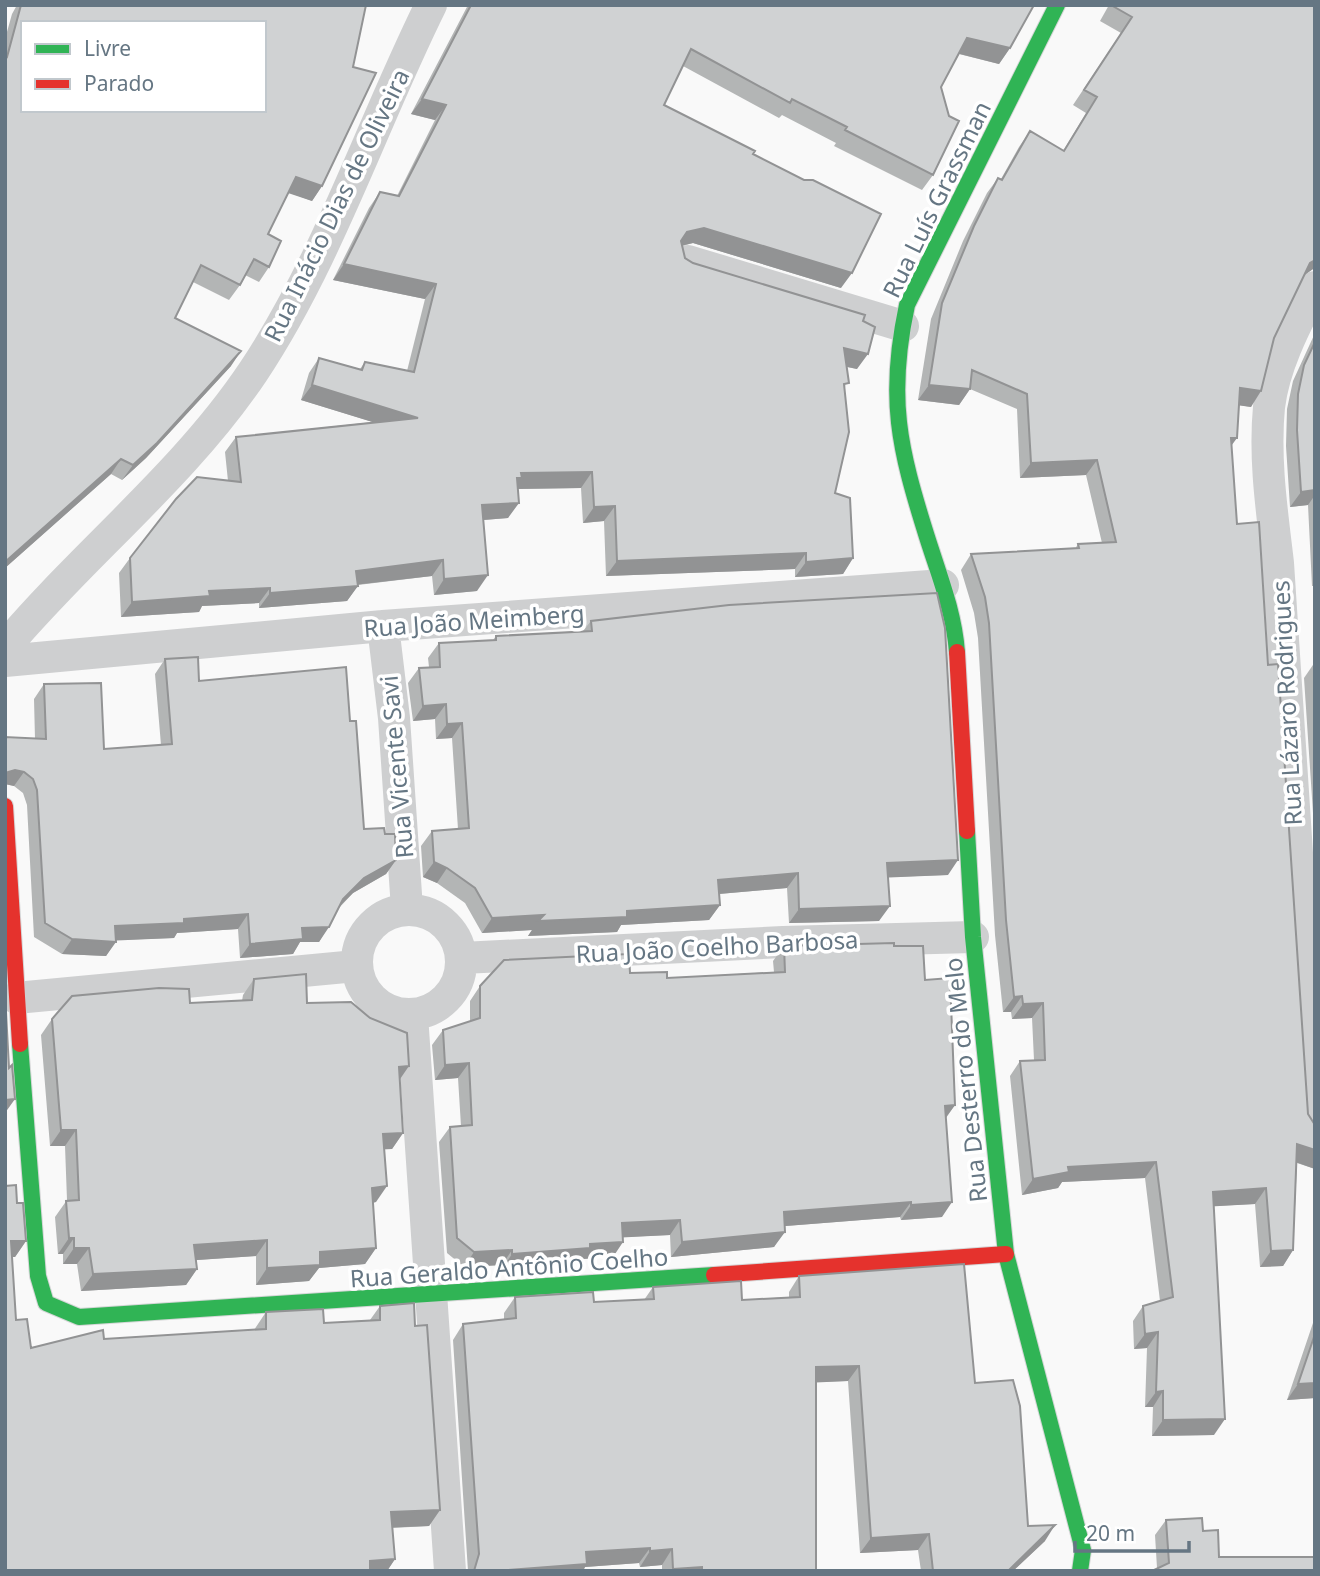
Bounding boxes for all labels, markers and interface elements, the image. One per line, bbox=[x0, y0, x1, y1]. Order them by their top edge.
legend bbox=[21, 21, 266, 112]
text: Livre bbox=[84, 34, 131, 62]
street label: Rua Inácio Dias de Oliveira bbox=[255, 63, 417, 347]
text: Parado bbox=[84, 69, 154, 97]
street label: Rua Luís Grassman bbox=[874, 95, 998, 303]
street label: Rua Lázaro Rodrigues bbox=[1263, 580, 1309, 826]
street label: Rua João Meimberg bbox=[362, 596, 586, 644]
street label: Rua Vicente Savi bbox=[372, 674, 420, 860]
street label: Rua João Coelho Barbosa bbox=[575, 922, 859, 970]
street label: Rua Desterro do Melo bbox=[936, 956, 994, 1204]
street label: Rua Geraldo Antônio Coelho bbox=[349, 1239, 669, 1295]
scale bar bbox=[1075, 1510, 1189, 1554]
text: 20 m bbox=[1086, 1519, 1135, 1547]

